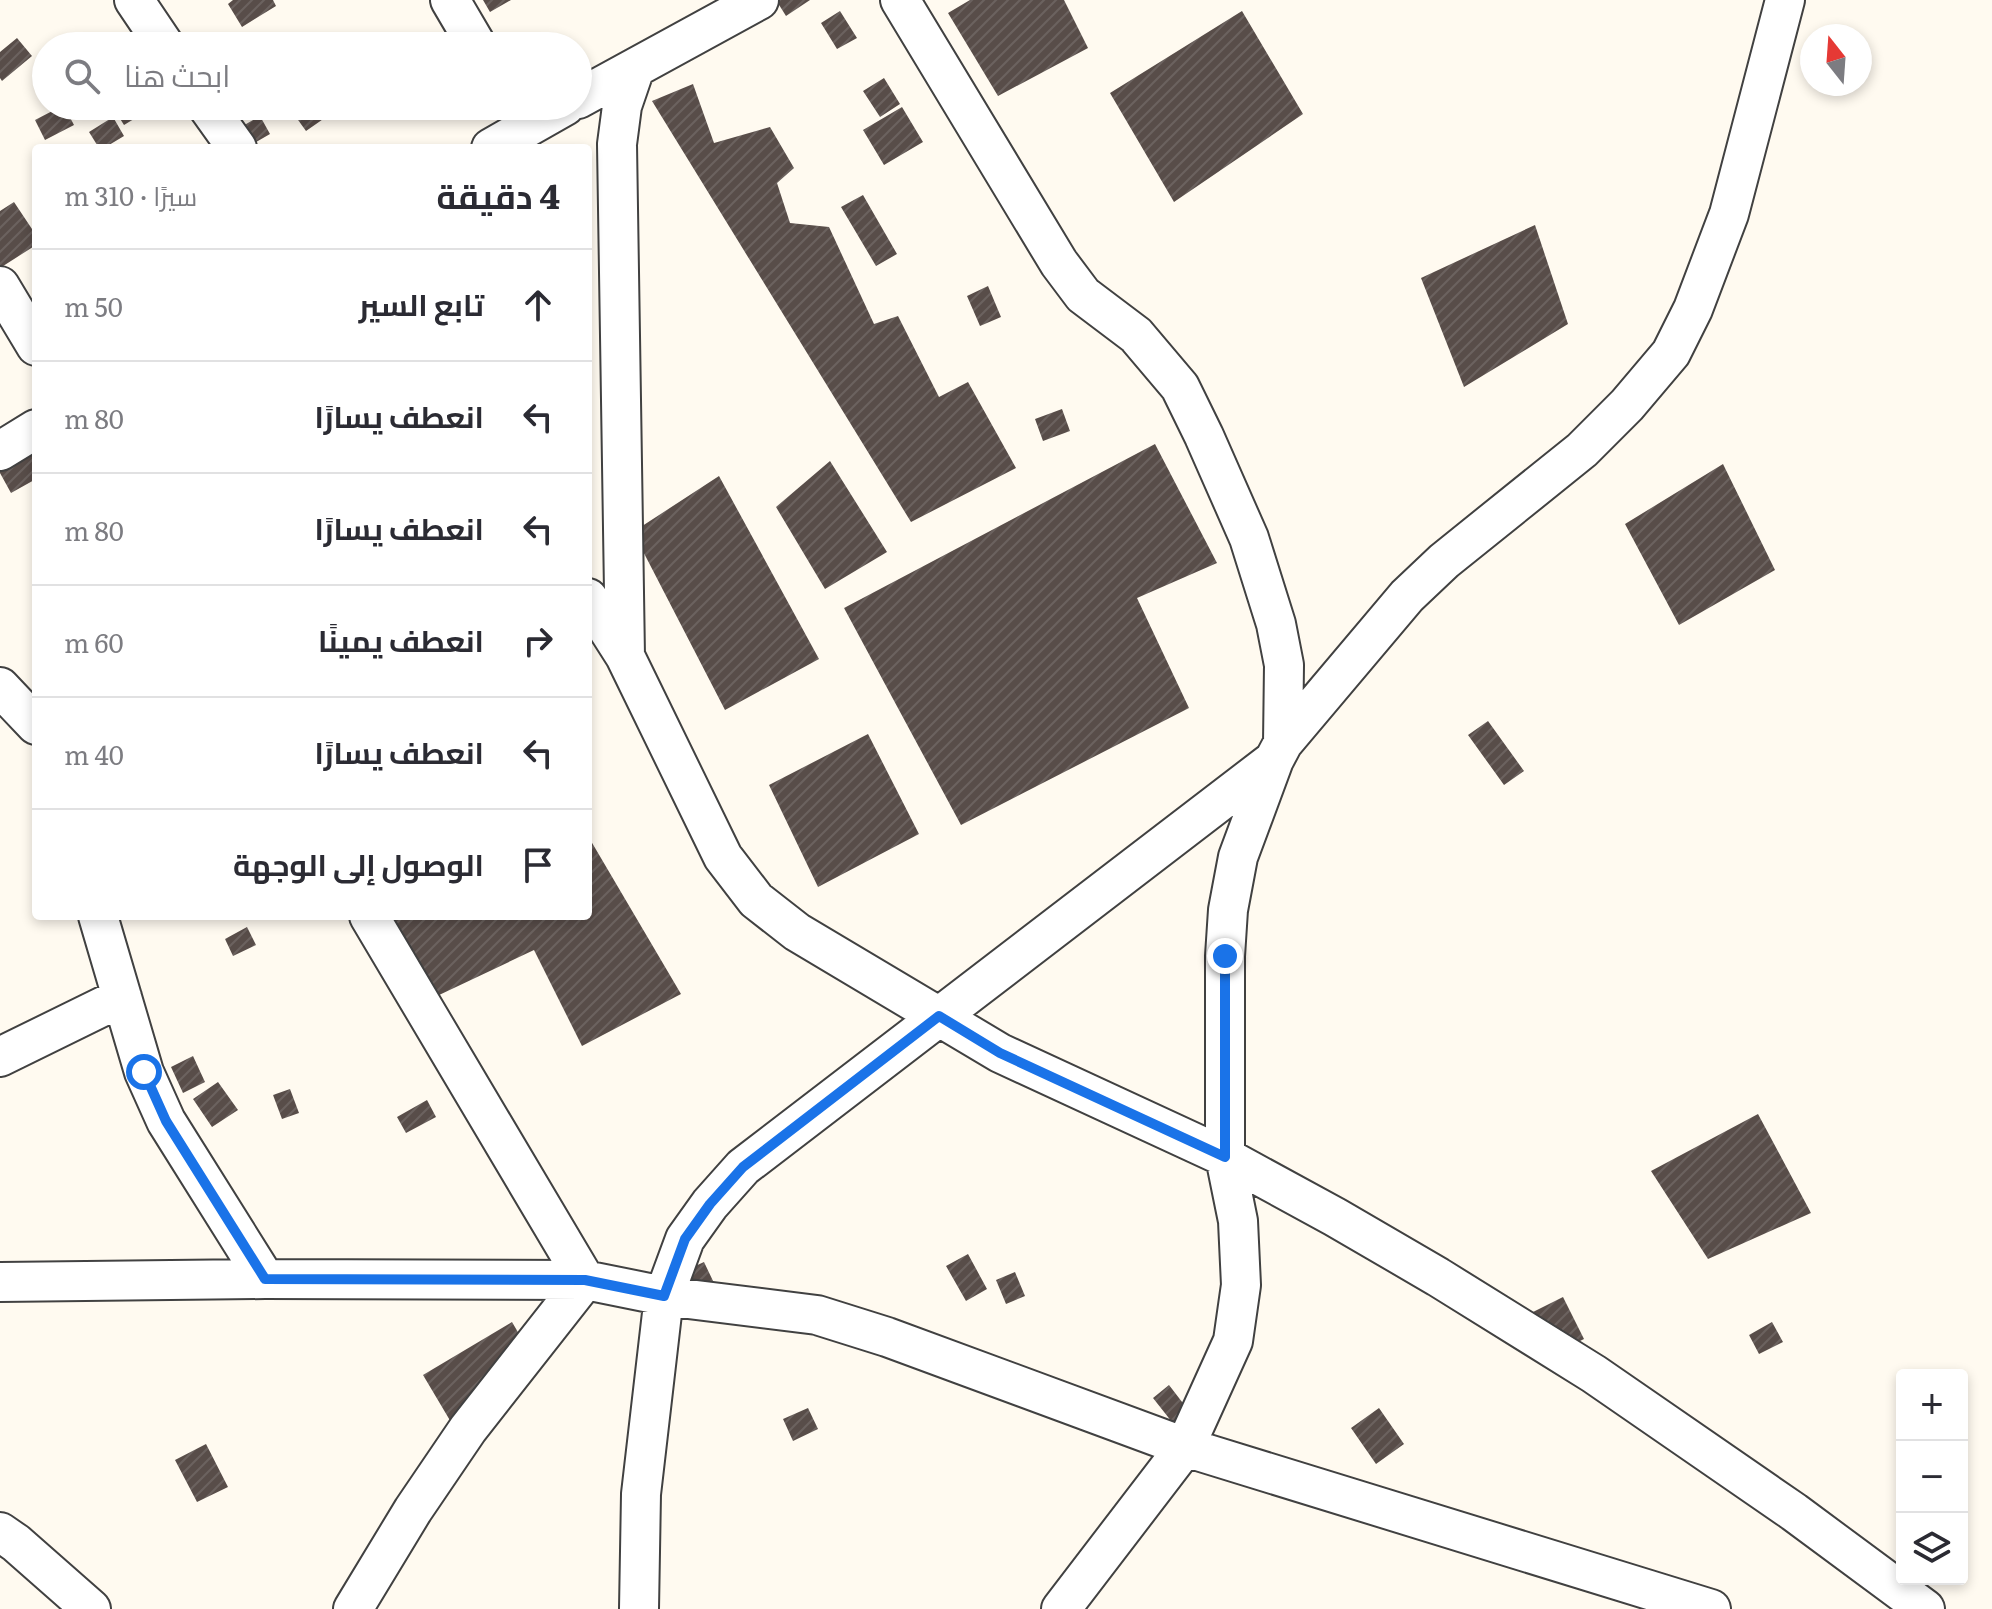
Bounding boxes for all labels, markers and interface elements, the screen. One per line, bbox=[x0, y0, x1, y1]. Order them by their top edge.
north arrow bbox=[1800, 24, 1872, 96]
search box bbox=[32, 32, 592, 120]
text: ابحث هنا bbox=[124, 52, 230, 96]
icon: search bbox=[60, 54, 104, 98]
text: 4 دقيقة bbox=[437, 169, 560, 219]
text: سيرًا · 310 m bbox=[64, 175, 197, 214]
text: تابع السير bbox=[359, 281, 484, 325]
icon: ahead bbox=[516, 283, 560, 327]
text: 50 m bbox=[64, 286, 123, 325]
text: انعطف يسارًا bbox=[314, 393, 484, 437]
icon: left bbox=[516, 395, 560, 439]
text: 80 m bbox=[64, 398, 124, 437]
text: انعطف يسارًا bbox=[314, 505, 484, 549]
icon: left bbox=[516, 507, 560, 551]
text: 80 m bbox=[64, 510, 124, 549]
text: انعطف يمينًا bbox=[318, 617, 484, 661]
icon: right bbox=[516, 619, 560, 663]
text: 60 m bbox=[64, 622, 123, 661]
text: انعطف يسارًا bbox=[314, 729, 484, 773]
icon: left bbox=[516, 731, 560, 775]
text: 40 m bbox=[64, 734, 124, 773]
text: الوصول إلى الوجهة bbox=[233, 841, 484, 885]
icon: arrive bbox=[516, 843, 560, 887]
route end bbox=[1207, 938, 1243, 974]
route start bbox=[126, 1054, 162, 1090]
map controls bbox=[1896, 1369, 1968, 1585]
button: + bbox=[1896, 1369, 1968, 1441]
button: − bbox=[1896, 1441, 1968, 1513]
button: layers bbox=[1896, 1513, 1968, 1585]

